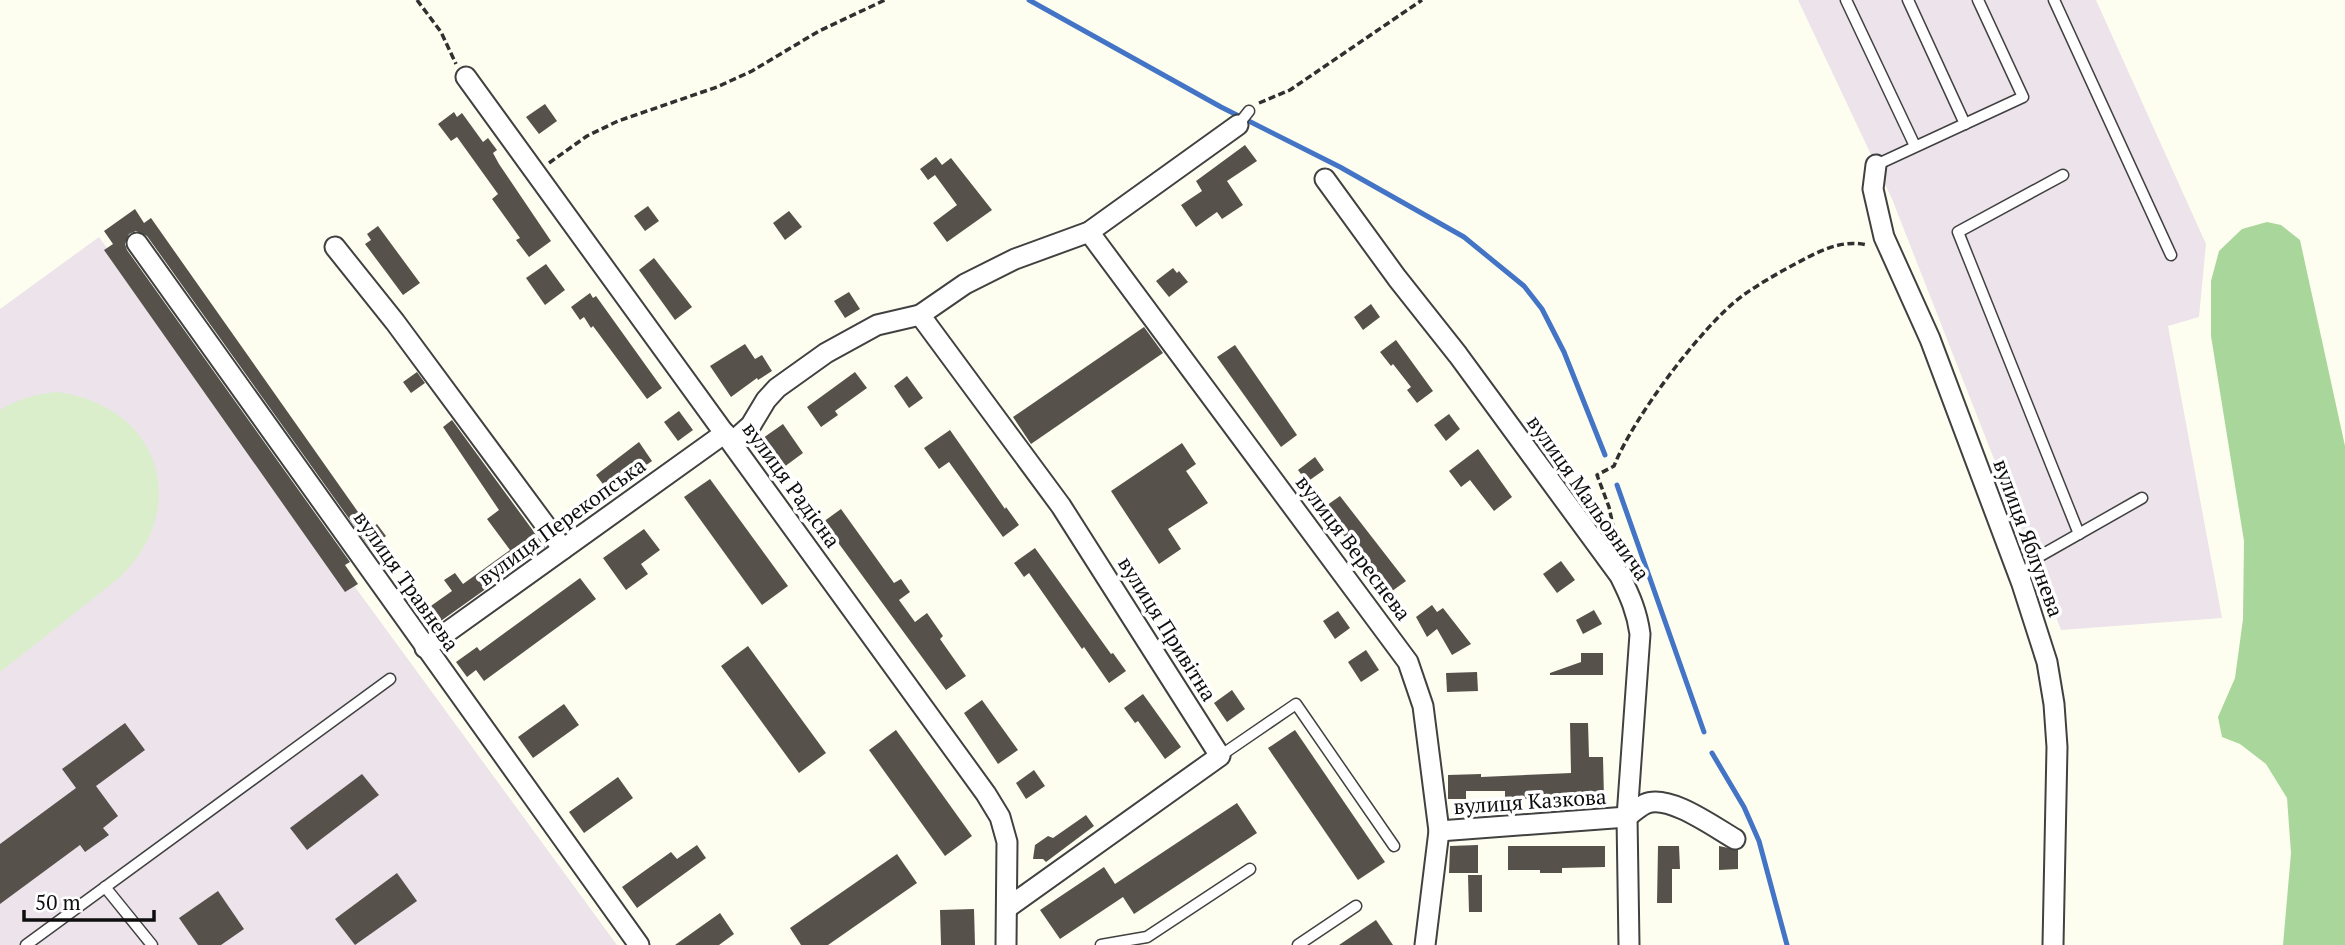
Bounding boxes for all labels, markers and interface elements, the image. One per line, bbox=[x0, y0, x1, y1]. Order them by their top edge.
street label: вулиця Мальовнича bbox=[1521, 409, 1657, 586]
street label: вулиця Радісна bbox=[737, 416, 847, 553]
street label: вулиця Перекопська bbox=[472, 451, 651, 591]
street label: вулиця Яблунева bbox=[1987, 455, 2071, 621]
street label: вулиця Вереснева bbox=[1290, 469, 1418, 626]
street label: вулиця Травнева bbox=[348, 505, 466, 657]
street label: вулиця Привітна bbox=[1112, 551, 1224, 706]
street label: вулиця Казкова bbox=[1453, 782, 1608, 820]
scale bar bbox=[24, 878, 154, 922]
text: 50 m bbox=[35, 888, 81, 916]

